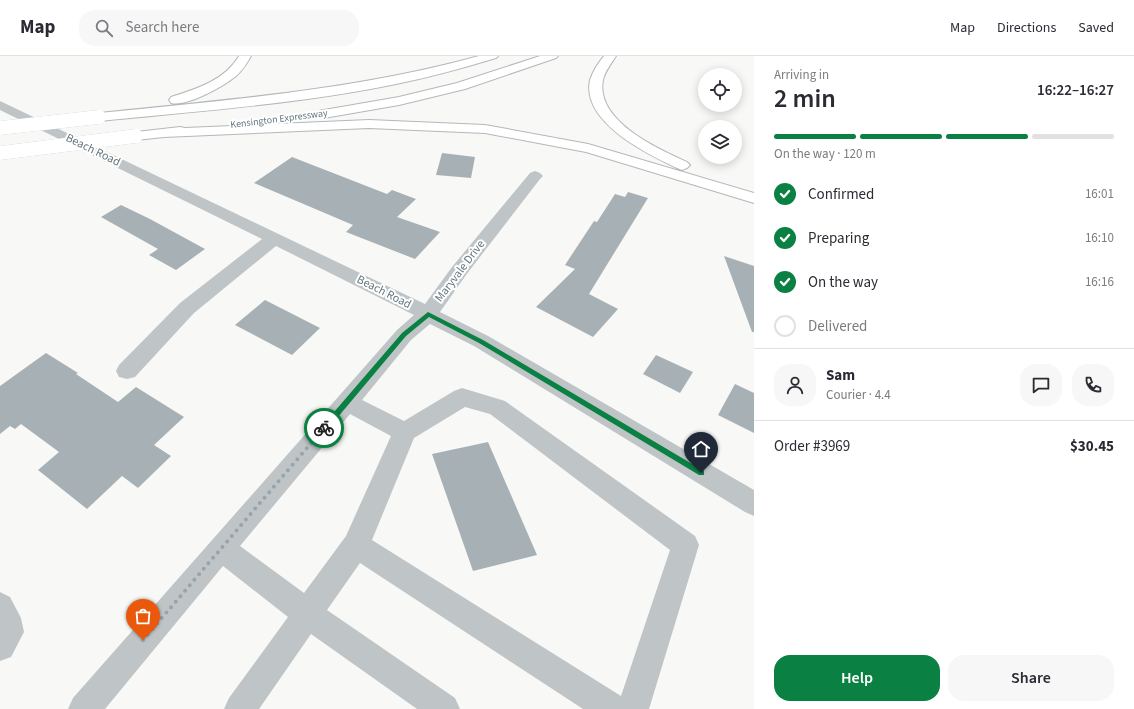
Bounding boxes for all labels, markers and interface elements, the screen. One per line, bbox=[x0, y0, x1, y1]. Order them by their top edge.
search box bbox=[79, 10, 359, 46]
text: Map bbox=[20, 14, 55, 41]
icon: search bbox=[93, 17, 115, 39]
text: Search here bbox=[125, 17, 199, 38]
text: Map bbox=[950, 18, 975, 38]
text: Directions bbox=[997, 18, 1056, 38]
text: Saved bbox=[1078, 18, 1114, 38]
text: Arriving in bbox=[774, 66, 829, 84]
map controls bbox=[698, 68, 742, 164]
button: locate bbox=[698, 68, 742, 112]
text: 2 min bbox=[774, 80, 836, 117]
text: 16:22–16:27 bbox=[1037, 80, 1114, 101]
street label: Kensington Expressway bbox=[230, 106, 329, 132]
button: layers bbox=[698, 120, 742, 164]
street label: Beach Road bbox=[63, 129, 123, 171]
text: On the way · 120 m bbox=[774, 145, 876, 163]
icon: check bbox=[774, 183, 796, 205]
text: Confirmed bbox=[808, 184, 874, 205]
text: 16:01 bbox=[1085, 185, 1114, 203]
icon: check bbox=[774, 227, 796, 249]
text: Preparing bbox=[808, 228, 869, 249]
text: 16:10 bbox=[1085, 229, 1114, 247]
street label: Maryvale Drive bbox=[431, 236, 489, 306]
street label: Beach Road bbox=[354, 271, 414, 313]
icon: check bbox=[774, 271, 796, 293]
text: On the way bbox=[808, 272, 878, 293]
text: 16:16 bbox=[1085, 273, 1114, 291]
text: Delivered bbox=[808, 316, 867, 337]
button: person bbox=[774, 364, 816, 406]
button: chat bbox=[1020, 364, 1062, 406]
button: phone bbox=[1072, 364, 1114, 406]
text: Sam bbox=[826, 365, 855, 386]
text: Courier · 4.4 bbox=[826, 386, 891, 404]
courier bbox=[304, 408, 344, 448]
icon: bike bbox=[313, 417, 335, 439]
pin bbox=[684, 432, 718, 473]
text: Order #3969 bbox=[774, 436, 850, 457]
text: $30.45 bbox=[1070, 436, 1114, 457]
icon: home bbox=[690, 438, 712, 460]
pin bbox=[126, 599, 160, 640]
icon: bag bbox=[132, 605, 154, 627]
button: Help bbox=[774, 655, 940, 701]
button: Share bbox=[948, 655, 1114, 701]

